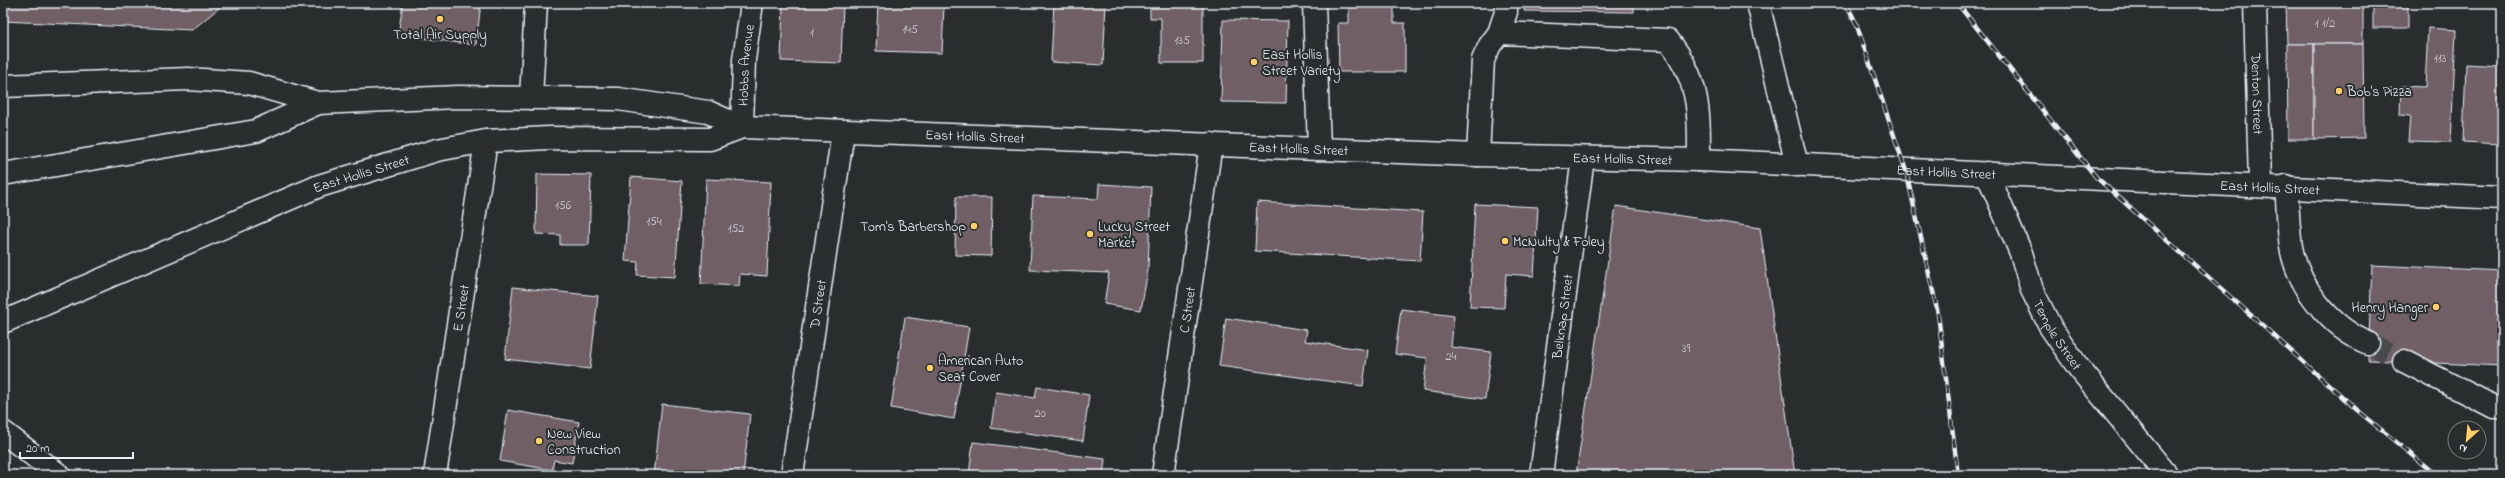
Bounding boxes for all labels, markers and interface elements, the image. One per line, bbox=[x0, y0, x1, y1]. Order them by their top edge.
marker: Total Air Supply bbox=[435, 14, 445, 24]
house number: 1 1/2 bbox=[2315, 15, 2335, 33]
house number: 145 bbox=[902, 21, 918, 39]
street label: Hobbs Avenue bbox=[734, 22, 761, 106]
house number: 1 bbox=[810, 24, 814, 42]
place label: Total Air Supply bbox=[393, 25, 487, 47]
house number: 135 bbox=[1174, 32, 1190, 50]
place label: East Hollis Street Variety bbox=[1262, 45, 1341, 83]
house number: 113 bbox=[2434, 50, 2446, 68]
street label: Denton Street bbox=[2244, 52, 2268, 135]
marker: East Hollis Street Variety bbox=[1249, 57, 1259, 67]
place label: Bob's Pizza bbox=[2346, 82, 2412, 103]
marker: Bob's Pizza bbox=[2334, 86, 2344, 96]
street label: East Hollis Street bbox=[925, 125, 1025, 150]
street label: East Hollis Street bbox=[1248, 137, 1349, 162]
street label: East Hollis Street bbox=[1572, 148, 1673, 171]
street label: East Hollis Street bbox=[310, 150, 412, 199]
street label: East Hollis Street bbox=[1896, 160, 1997, 186]
street label: East Hollis Street bbox=[2220, 176, 2320, 201]
house number: 156 bbox=[555, 197, 572, 215]
house number: 154 bbox=[646, 213, 662, 231]
place label: Tom's Barbershop bbox=[860, 217, 966, 238]
place label: Lucky Street Market bbox=[1098, 217, 1170, 254]
house number: 152 bbox=[728, 220, 744, 238]
marker: Tom's Barbershop bbox=[969, 221, 979, 231]
marker: Lucky Street Market bbox=[1085, 229, 1095, 239]
place label: McNulty & Foley bbox=[1513, 232, 1605, 254]
marker: McNulty & Foley bbox=[1500, 236, 1510, 246]
street label: Belknap Street bbox=[1547, 273, 1580, 361]
street label: D Street bbox=[805, 278, 833, 331]
street label: E Street bbox=[448, 283, 476, 333]
street label: C Street bbox=[1175, 285, 1202, 334]
street label: Temple Street bbox=[2026, 296, 2086, 375]
place label: Henry Hanger bbox=[2352, 298, 2429, 320]
marker: Henry Hanger bbox=[2431, 302, 2441, 312]
house number: 39 bbox=[1682, 340, 1691, 358]
house number: 24 bbox=[1446, 348, 1457, 366]
place label: American Auto Seat Cover bbox=[938, 351, 1023, 388]
marker: American Auto Seat Cover bbox=[925, 363, 935, 373]
house number: 20 bbox=[1034, 405, 1046, 423]
north arrow bbox=[2447, 420, 2487, 460]
place label: New View Construction bbox=[547, 424, 621, 461]
scale bar bbox=[20, 434, 133, 460]
marker: New View Construction bbox=[534, 436, 544, 446]
text: N bbox=[2456, 439, 2470, 457]
text: 20 m bbox=[26, 440, 49, 458]

